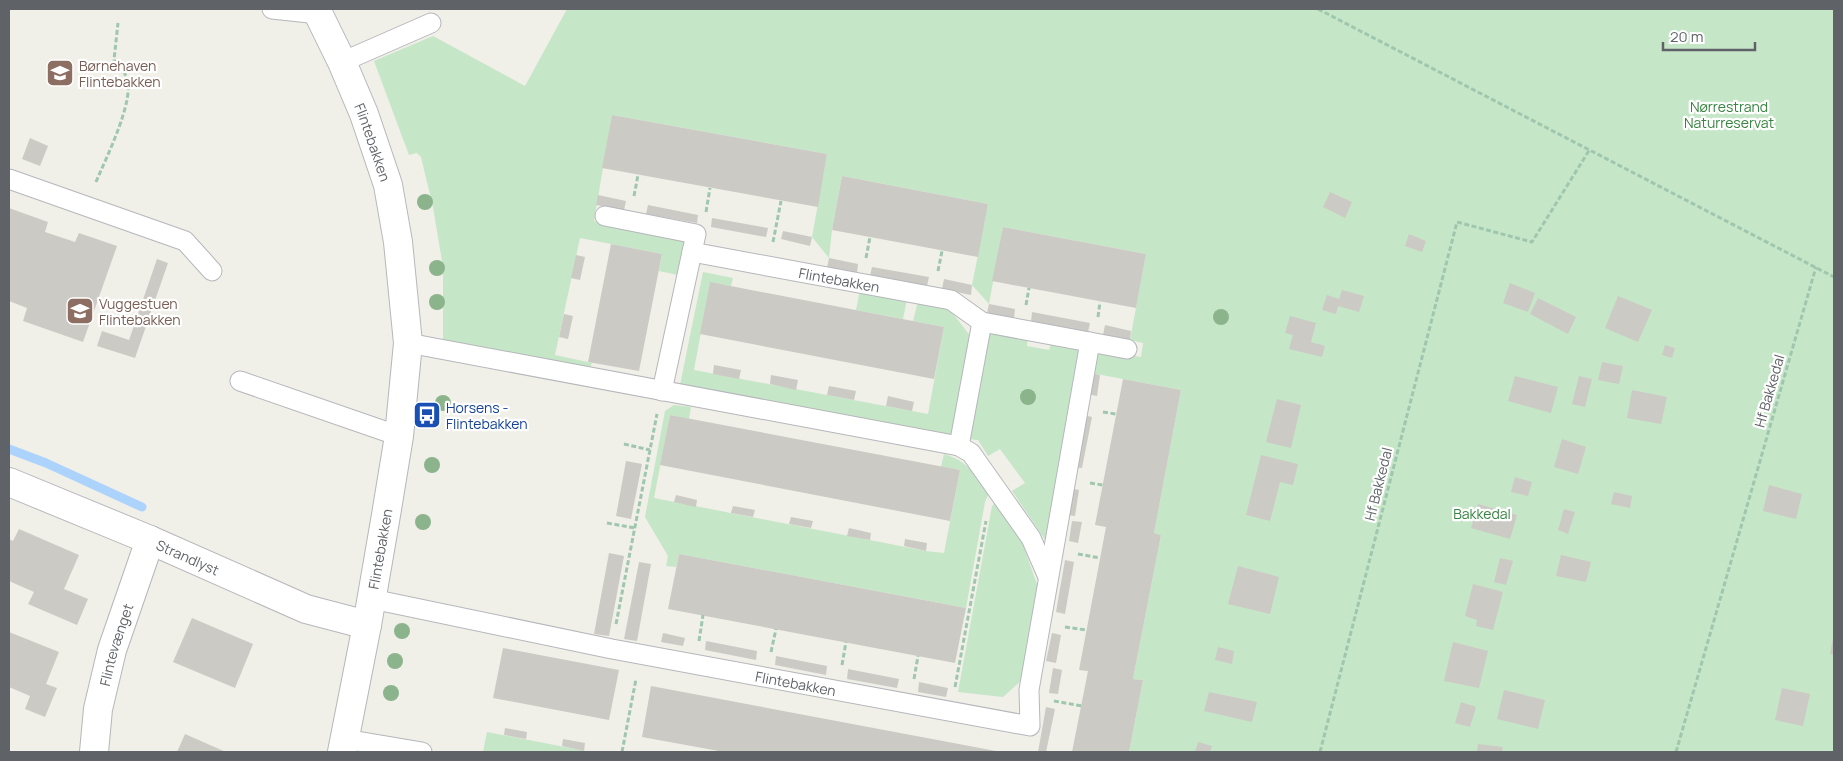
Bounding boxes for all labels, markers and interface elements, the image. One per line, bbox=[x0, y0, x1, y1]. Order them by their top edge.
scale bar bbox=[1663, 20, 1756, 52]
text: 20 m bbox=[1670, 26, 1703, 47]
place label: Børnehaven Flintebakken bbox=[79, 56, 161, 91]
school or university icon: Børnehaven Flintebakken bbox=[45, 58, 75, 88]
park label: Nørrestrand Naturreservat bbox=[1684, 97, 1774, 132]
street label: Flintebakken bbox=[351, 100, 396, 184]
street label: Flintebakken bbox=[797, 263, 881, 296]
place label: Vuggestuen Flintebakken bbox=[99, 294, 181, 329]
school or university icon: Vuggestuen Flintebakken bbox=[65, 296, 95, 326]
street label: Hf Bakkedal bbox=[1750, 352, 1788, 430]
place label: Horsens - Flintebakken bbox=[446, 398, 528, 433]
bus stop icon: Horsens - Flintebakken bbox=[412, 400, 442, 430]
street label: Hf Bakkedal bbox=[1360, 445, 1396, 523]
park label: Bakkedal bbox=[1453, 504, 1511, 523]
street label: Flintebakken bbox=[364, 507, 396, 591]
street label: Strandlyst bbox=[153, 535, 223, 579]
street label: Flintevænget bbox=[94, 600, 137, 688]
street label: Flintebakken bbox=[754, 666, 838, 700]

